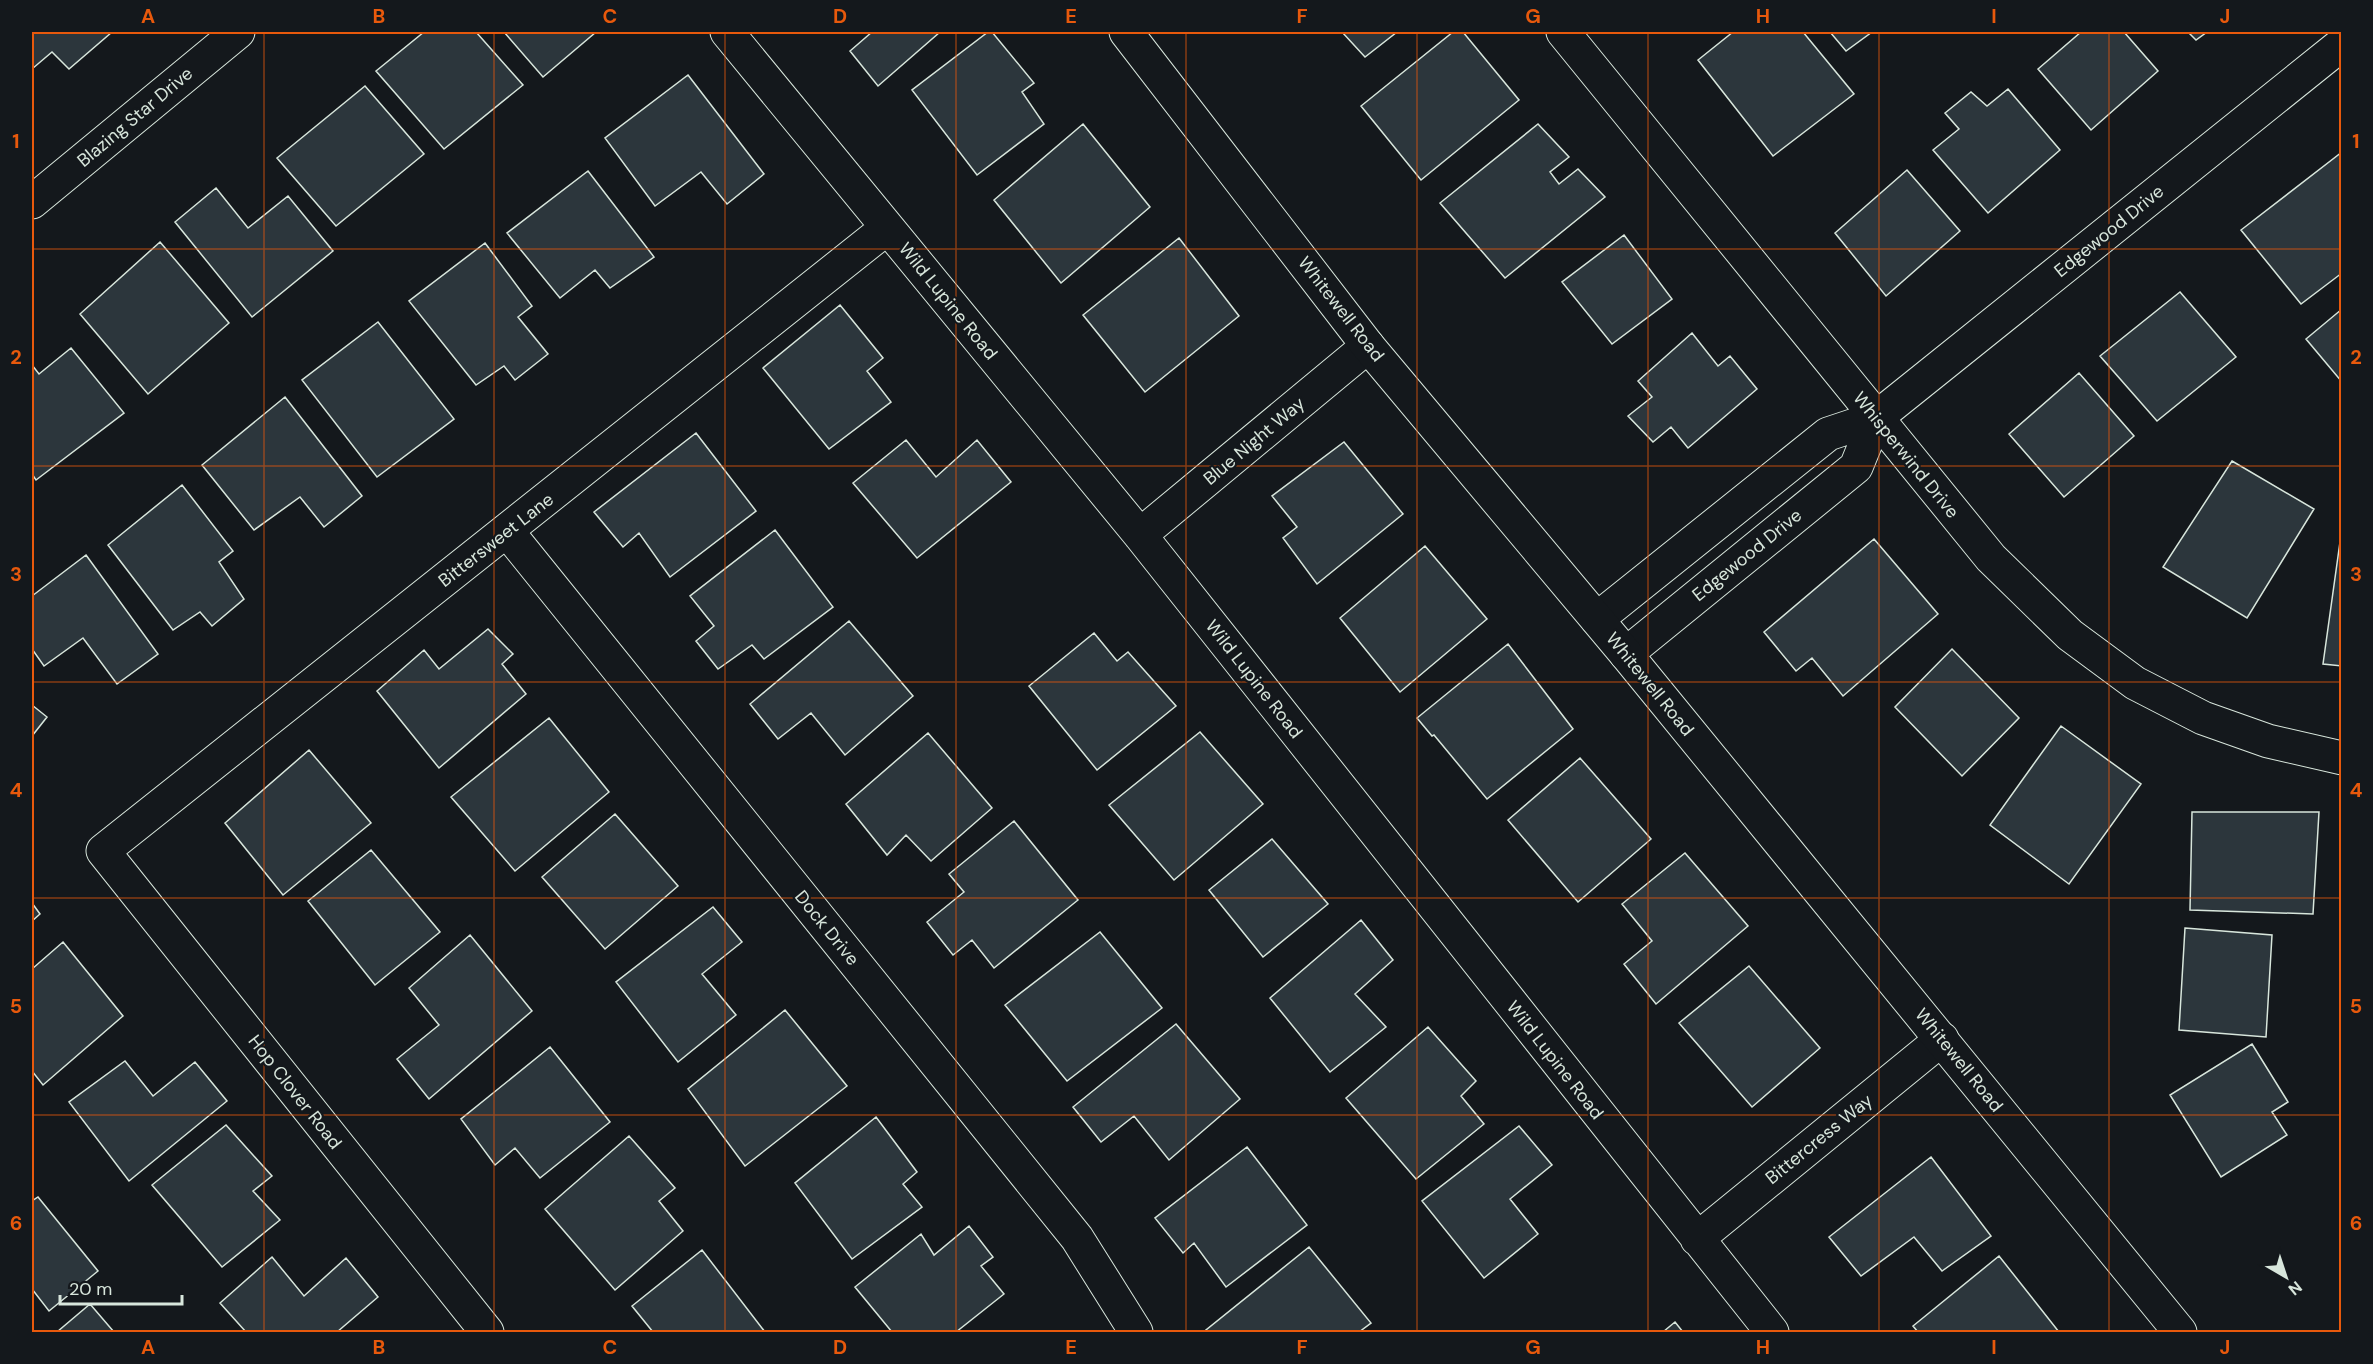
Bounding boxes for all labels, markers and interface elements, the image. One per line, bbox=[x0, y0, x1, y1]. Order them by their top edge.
text: A bbox=[141, 3, 155, 29]
text: B bbox=[373, 3, 385, 29]
text: C bbox=[603, 3, 617, 29]
text: D bbox=[833, 3, 847, 29]
text: E bbox=[1065, 3, 1077, 29]
text: F bbox=[1296, 3, 1308, 29]
text: G bbox=[1525, 3, 1541, 29]
text: H bbox=[1756, 3, 1770, 29]
text: I bbox=[1991, 3, 1997, 29]
text: J bbox=[2220, 3, 2230, 29]
street label: Blazing Star Drive bbox=[72, 62, 198, 172]
text: 1 bbox=[12, 128, 20, 154]
text: 1 bbox=[2352, 128, 2360, 154]
street label: Edgewood Drive bbox=[2049, 179, 2169, 283]
street label: Wild Lupine Road bbox=[893, 237, 1003, 365]
street label: Whitewell Road bbox=[1292, 252, 1390, 366]
text: 2 bbox=[10, 344, 22, 370]
text: 2 bbox=[2350, 344, 2362, 370]
street label: Whisperwind Drive bbox=[1847, 387, 1965, 523]
street label: Blue Night Way bbox=[1198, 392, 1310, 490]
street label: Bittersweet Lane bbox=[434, 488, 558, 592]
street label: Edgewood Drive bbox=[1687, 503, 1807, 607]
text: 3 bbox=[10, 561, 22, 587]
text: 3 bbox=[2350, 561, 2362, 587]
street label: Wild Lupine Road bbox=[1200, 615, 1308, 743]
street label: Whitewell Road bbox=[1601, 627, 1699, 741]
text: 4 bbox=[10, 777, 23, 803]
text: 4 bbox=[2350, 777, 2363, 803]
street label: Dock Drive bbox=[789, 886, 865, 970]
text: 5 bbox=[10, 993, 22, 1019]
text: 5 bbox=[2350, 993, 2362, 1019]
street label: Wild Lupine Road bbox=[1501, 996, 1609, 1124]
street label: Whitewell Road bbox=[1910, 1003, 2008, 1117]
street label: Hop Clover Road bbox=[243, 1030, 347, 1154]
street label: Bittercress Way bbox=[1760, 1088, 1878, 1190]
text: 6 bbox=[10, 1210, 22, 1236]
text: 6 bbox=[2350, 1210, 2362, 1236]
north arrow bbox=[2256, 1247, 2316, 1307]
scale bar bbox=[60, 1268, 182, 1306]
text: N bbox=[2284, 1276, 2306, 1300]
text: 20 m bbox=[69, 1277, 112, 1301]
text: A bbox=[141, 1334, 155, 1360]
text: B bbox=[373, 1334, 385, 1360]
text: C bbox=[603, 1334, 617, 1360]
text: D bbox=[833, 1334, 847, 1360]
text: E bbox=[1065, 1334, 1077, 1360]
text: F bbox=[1296, 1334, 1308, 1360]
text: G bbox=[1525, 1334, 1541, 1360]
text: H bbox=[1756, 1334, 1770, 1360]
text: I bbox=[1991, 1334, 1997, 1360]
text: J bbox=[2220, 1334, 2230, 1360]

